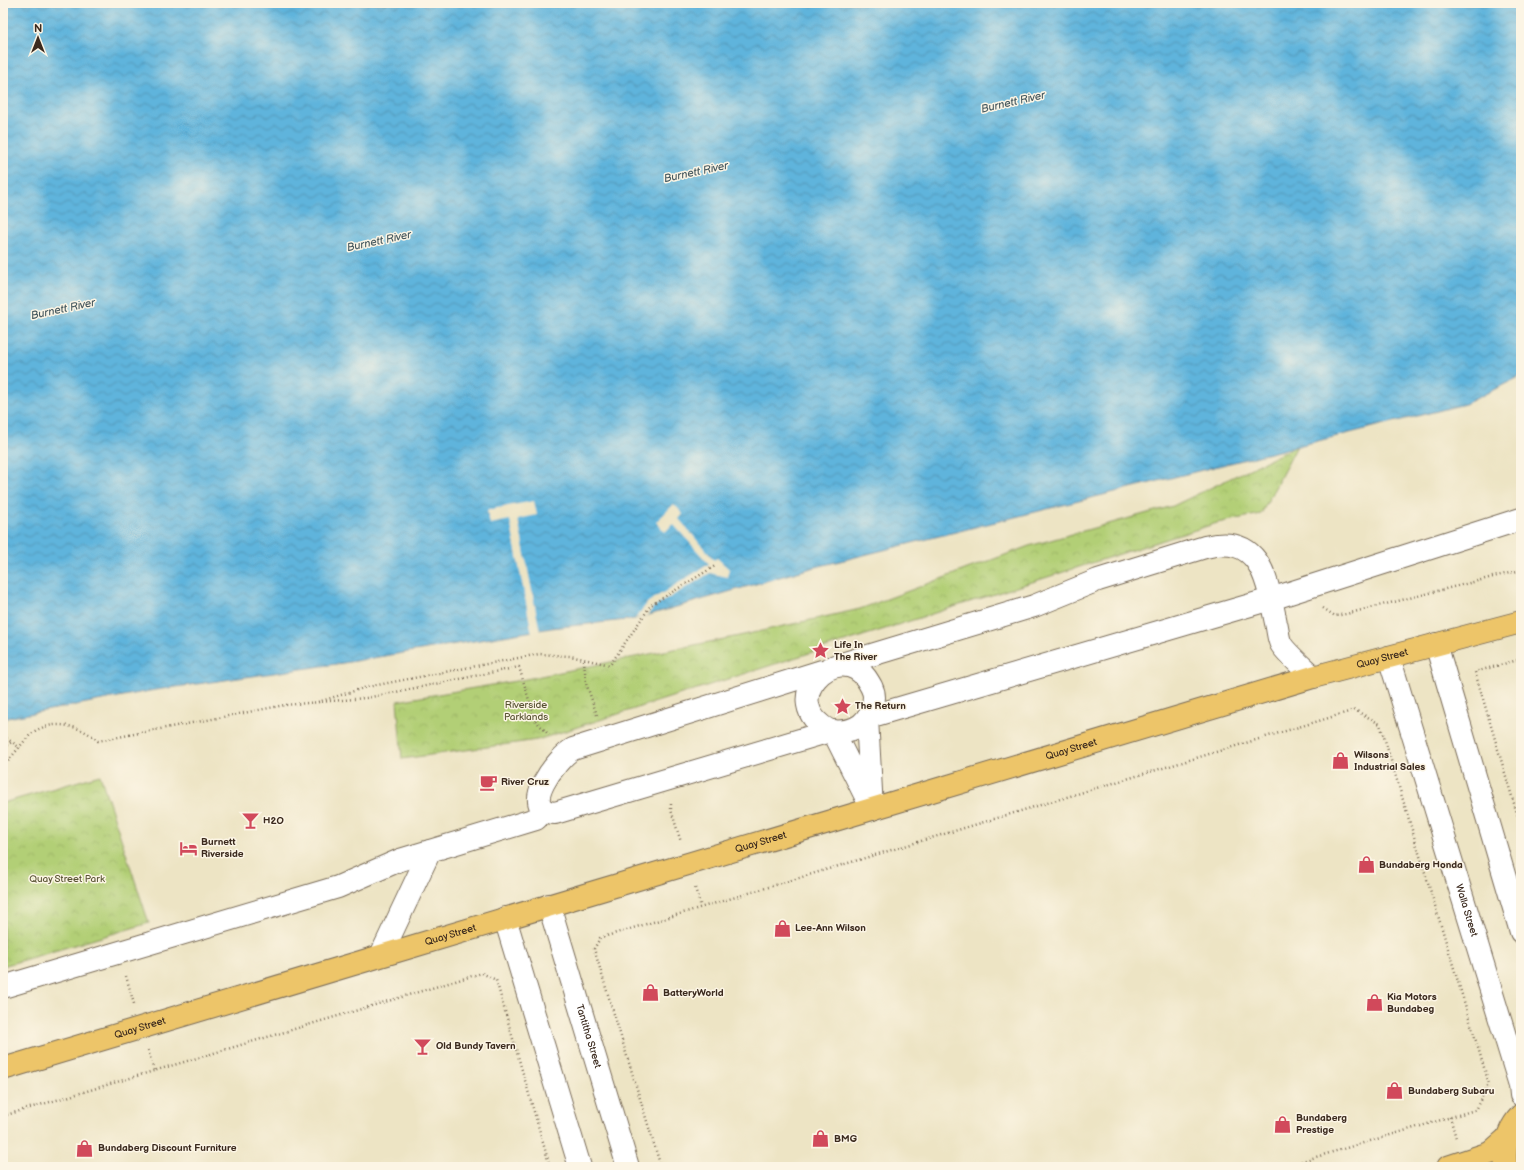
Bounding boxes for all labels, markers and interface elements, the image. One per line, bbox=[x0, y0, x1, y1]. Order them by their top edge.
north arrow bbox=[18, 18, 58, 58]
text: N bbox=[34, 22, 42, 35]
water label: Burnett River bbox=[980, 88, 1047, 116]
water label: Burnett River bbox=[663, 159, 730, 185]
water label: Burnett River bbox=[346, 228, 413, 254]
water label: Burnett River bbox=[30, 296, 97, 322]
place label: Life In The River bbox=[834, 639, 878, 663]
place icon: Life In The River bbox=[811, 641, 831, 661]
street label: Quay Street bbox=[1355, 646, 1409, 671]
place icon: The Return bbox=[832, 696, 852, 716]
park label: Riverside Parklands bbox=[504, 699, 548, 723]
place label: The Return bbox=[855, 700, 906, 712]
street label: Quay Street bbox=[1044, 736, 1098, 763]
place label: Wilsons Industrial Sales bbox=[1354, 749, 1425, 773]
shop icon: Wilsons Industrial Sales bbox=[1331, 751, 1351, 771]
cafe icon: River Cruz bbox=[478, 772, 498, 792]
place label: River Cruz bbox=[501, 776, 549, 788]
bar icon: H2O bbox=[240, 811, 260, 831]
place label: H2O bbox=[263, 815, 284, 827]
street label: Quay Street bbox=[734, 829, 788, 856]
place label: Burnett Riverside bbox=[201, 836, 244, 860]
hotel icon: Burnett Riverside bbox=[178, 838, 198, 858]
shop icon: Bundaberg Honda bbox=[1356, 855, 1376, 875]
place label: Bundaberg Honda bbox=[1379, 859, 1463, 871]
park label: Quay Street Park bbox=[29, 873, 105, 885]
street label: Walla Street bbox=[1453, 883, 1480, 938]
shop icon: Lee-Ann Wilson bbox=[772, 918, 792, 938]
street label: Quay Street bbox=[423, 922, 477, 948]
place label: Lee-Ann Wilson bbox=[795, 922, 866, 934]
shop icon: BatteryWorld bbox=[640, 983, 660, 1003]
place label: BatteryWorld bbox=[663, 987, 724, 999]
place label: Kia Motors Bundabeg bbox=[1387, 991, 1437, 1015]
shop icon: Kia Motors Bundabeg bbox=[1364, 993, 1384, 1013]
street label: Tantitha Street bbox=[573, 1003, 604, 1069]
street label: Quay Street bbox=[113, 1015, 167, 1041]
bar icon: Old Bundy Tavern bbox=[413, 1036, 433, 1056]
place label: Old Bundy Tavern bbox=[436, 1040, 516, 1052]
shop icon: Bundaberg Subaru bbox=[1385, 1081, 1405, 1101]
place label: Bundaberg Subaru bbox=[1408, 1085, 1495, 1097]
place label: Bundaberg Prestige bbox=[1296, 1112, 1347, 1136]
shop icon: Bundaberg Prestige bbox=[1273, 1114, 1293, 1134]
shop icon: BMG bbox=[811, 1129, 831, 1149]
place label: BMG bbox=[834, 1133, 858, 1145]
shop icon: Bundaberg Discount Furniture bbox=[75, 1138, 95, 1158]
place label: Bundaberg Discount Furniture bbox=[98, 1142, 237, 1154]

